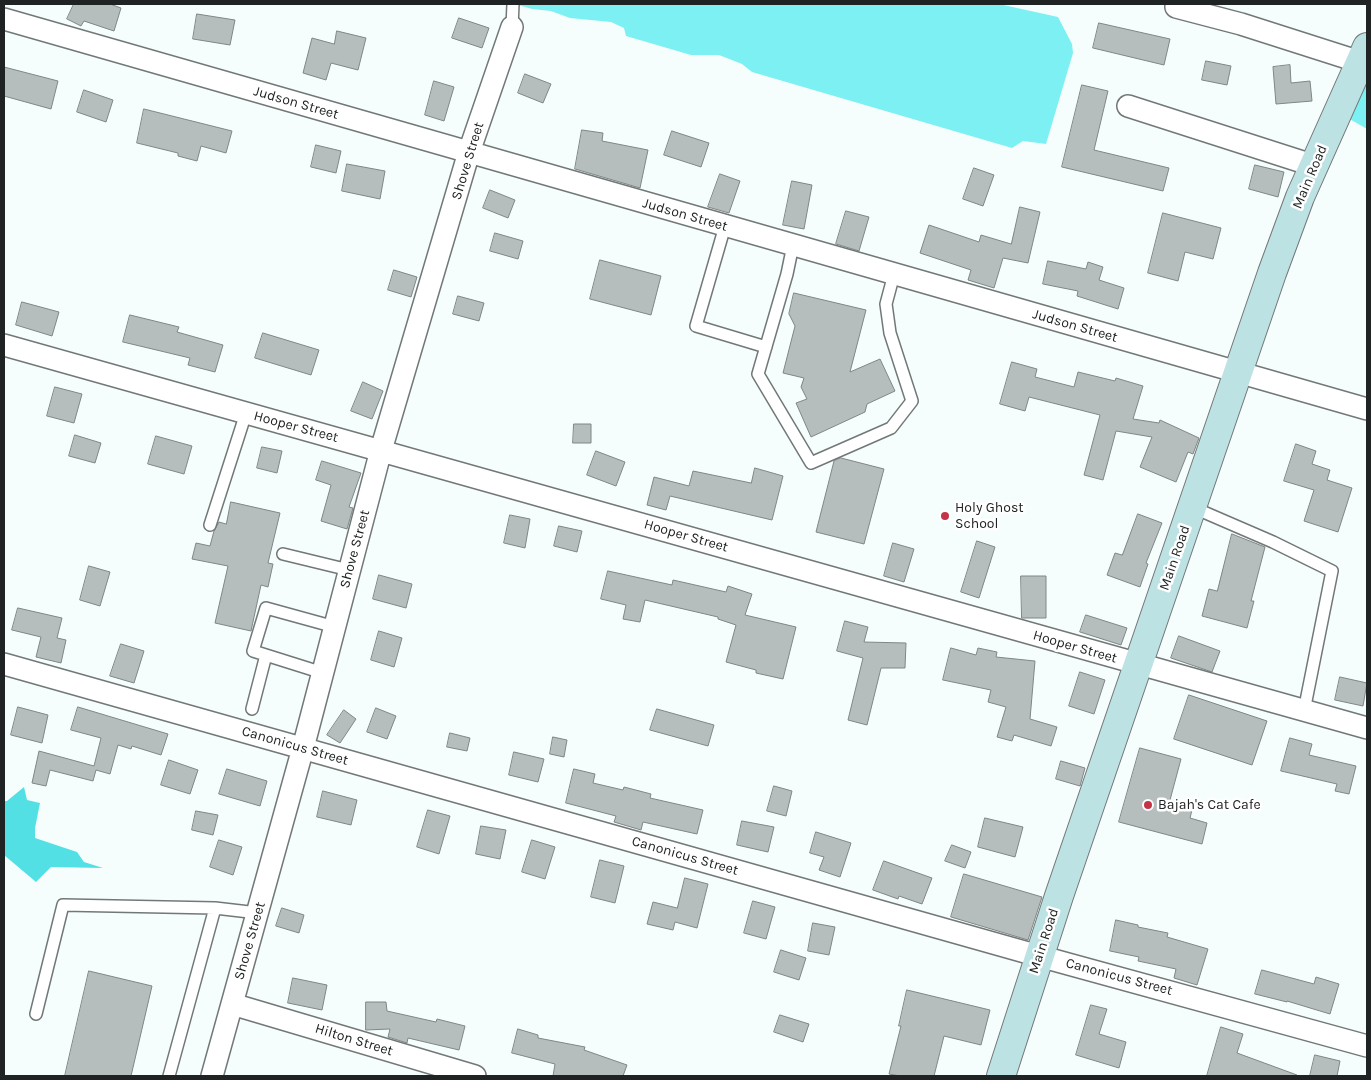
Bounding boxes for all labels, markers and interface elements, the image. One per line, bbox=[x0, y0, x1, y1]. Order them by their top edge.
street label: Judson Street bbox=[252, 83, 340, 123]
street label: Shove Street bbox=[448, 120, 488, 202]
street label: Main Road bbox=[1289, 143, 1331, 211]
street label: Judson Street bbox=[641, 195, 729, 235]
street label: Judson Street bbox=[1031, 306, 1119, 346]
street label: Hooper Street bbox=[252, 408, 340, 446]
place label: Holy Ghost School bbox=[955, 500, 1024, 532]
street label: Shove Street bbox=[336, 508, 374, 590]
marker: Holy Ghost School bbox=[939, 510, 951, 522]
street label: Hooper Street bbox=[642, 516, 730, 556]
street label: Main Road bbox=[1156, 523, 1194, 593]
street label: Hooper Street bbox=[1031, 627, 1119, 667]
street label: Canonicus Street bbox=[240, 723, 350, 769]
place label: Bajah's Cat Cafe bbox=[1158, 797, 1261, 813]
marker: Bajah's Cat Cafe bbox=[1142, 799, 1154, 811]
street label: Canonicus Street bbox=[630, 833, 740, 879]
street label: Shove Street bbox=[231, 900, 269, 982]
street label: Main Road bbox=[1026, 906, 1062, 976]
street label: Canonicus Street bbox=[1064, 955, 1174, 999]
street label: Hilton Street bbox=[313, 1020, 395, 1060]

